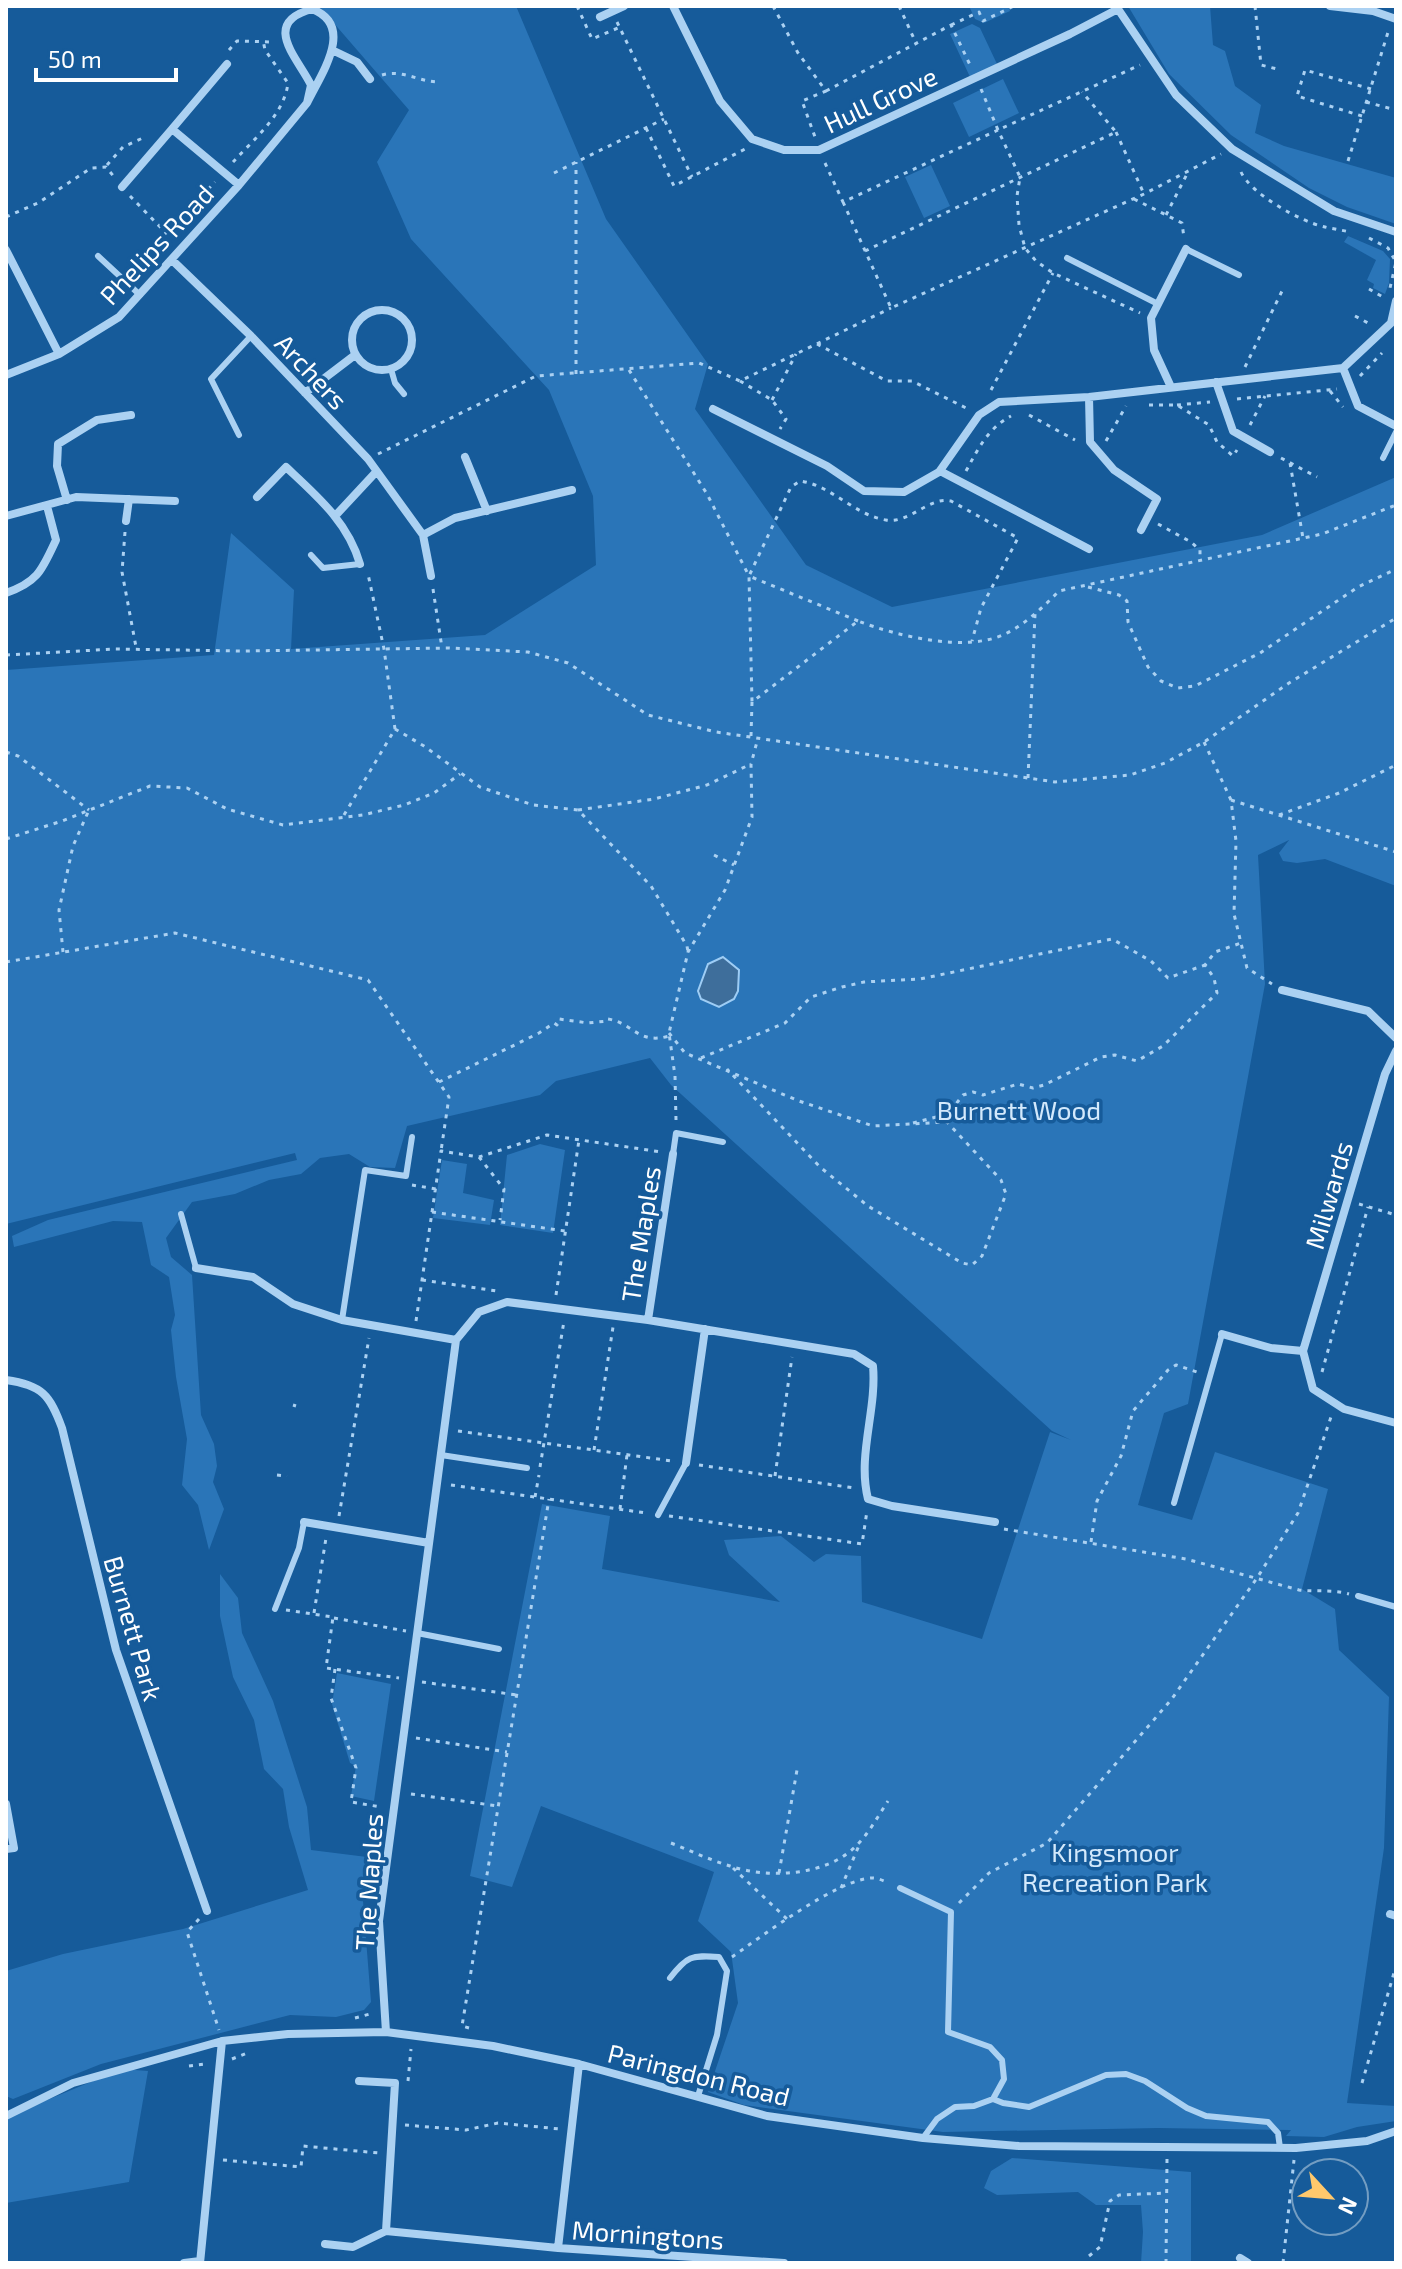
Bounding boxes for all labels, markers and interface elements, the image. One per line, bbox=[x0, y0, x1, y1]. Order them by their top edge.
scale bar bbox=[36, 32, 176, 82]
text: 50 m bbox=[48, 44, 102, 73]
street label: Hull Grove bbox=[818, 59, 942, 139]
street label: Phelips Road bbox=[93, 178, 219, 310]
street label: Archers bbox=[269, 327, 355, 415]
park label: Burnett Wood bbox=[937, 1094, 1101, 1125]
street label: Milwards bbox=[1298, 1138, 1358, 1252]
street label: The Maples bbox=[614, 1164, 666, 1304]
street label: Burnett Park bbox=[99, 1552, 169, 1704]
street label: The Maples bbox=[348, 1813, 388, 1951]
park label: Kingsmoor Recreation Park bbox=[1022, 1836, 1208, 1897]
street label: Paringdon Road bbox=[605, 2036, 793, 2112]
north arrow bbox=[1290, 2157, 1370, 2237]
text: N bbox=[1334, 2193, 1364, 2219]
street label: Morningtons bbox=[571, 2213, 725, 2255]

